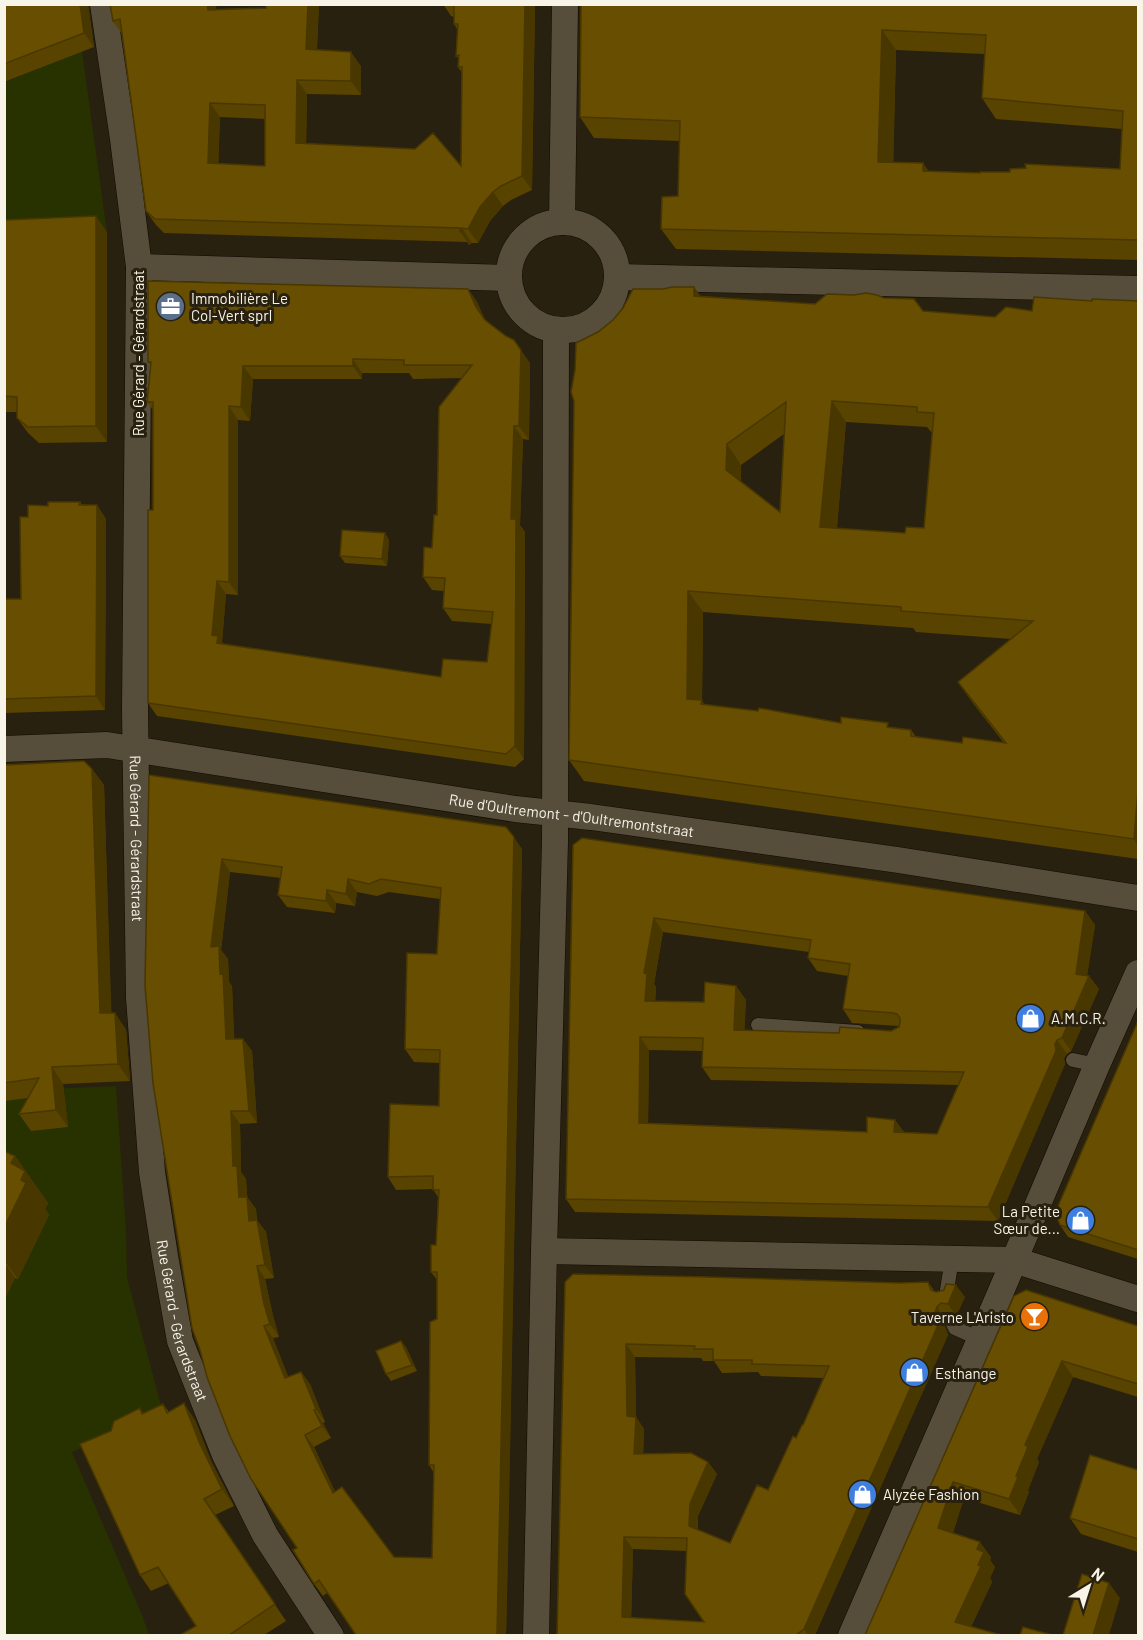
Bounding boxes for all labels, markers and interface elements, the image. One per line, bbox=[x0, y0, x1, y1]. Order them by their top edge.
street label: Rue Gérard - Gérardstraat bbox=[129, 270, 147, 436]
place label: Immobilière Le Col-Vert sprl bbox=[191, 289, 288, 324]
office icon: Immobilière Le Col-Vert sprl bbox=[154, 291, 186, 323]
street label: Rue Gérard - Gérardstraat bbox=[127, 755, 147, 922]
street label: Rue d'Oultremont - d'Oultremontstraat bbox=[448, 790, 695, 840]
shop icon: A.M.C.R. bbox=[1014, 1002, 1046, 1034]
place label: A.M.C.R. bbox=[1051, 1009, 1106, 1027]
place label: La Petite Sœur de... bbox=[993, 1202, 1060, 1237]
shop icon: La Petite Sœur de... bbox=[1065, 1204, 1097, 1236]
street label: Rue Gérard - Gérardstraat bbox=[154, 1238, 212, 1404]
bar icon: Taverne L'Aristo bbox=[1019, 1301, 1051, 1333]
place label: Taverne L'Aristo bbox=[911, 1308, 1014, 1326]
shop icon: Esthange bbox=[898, 1357, 930, 1389]
place label: Esthange bbox=[935, 1364, 997, 1382]
shop icon: Alyzée Fashion bbox=[846, 1478, 878, 1510]
place label: Alyzée Fashion bbox=[883, 1485, 979, 1503]
north arrow bbox=[1059, 1556, 1119, 1616]
text: N bbox=[1089, 1563, 1109, 1585]

